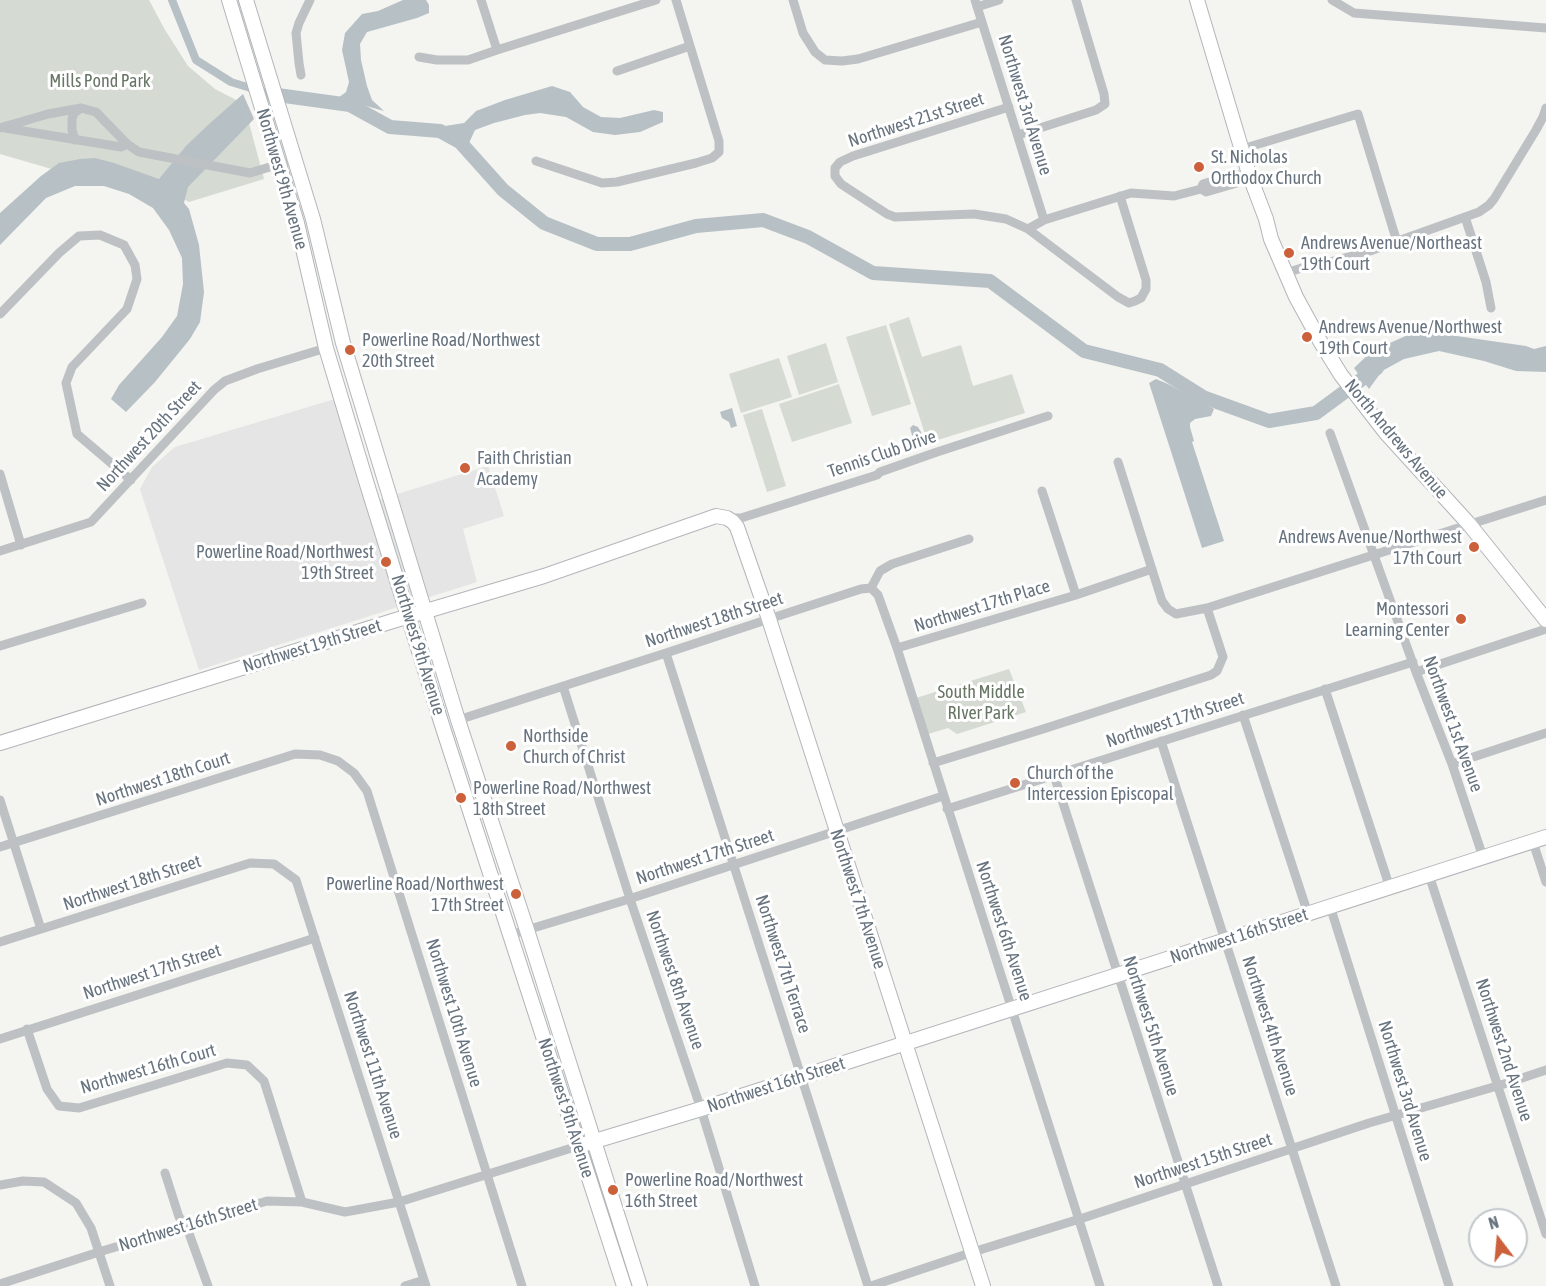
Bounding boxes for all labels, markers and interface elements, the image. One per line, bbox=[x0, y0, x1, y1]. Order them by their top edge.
street label: Northwest 3rd Avenue bbox=[993, 32, 1057, 178]
park label: Mills Pond Park bbox=[49, 70, 151, 92]
street label: Northwest 21st Street bbox=[845, 88, 987, 152]
street label: Northwest 9th Avenue bbox=[252, 106, 312, 252]
place label: St. Nicholas Orthodox Church bbox=[1211, 146, 1322, 188]
marker: St. Nicholas Orthodox Church bbox=[1192, 160, 1206, 174]
place label: Andrews Avenue/Northeast 19th Court bbox=[1301, 232, 1482, 274]
marker: Andrews Avenue/Northeast 19th Court bbox=[1282, 246, 1296, 260]
place label: Andrews Avenue/Northwest 19th Court bbox=[1319, 316, 1502, 358]
place label: Powerline Road/Northwest 20th Street bbox=[362, 329, 540, 372]
marker: Andrews Avenue/Northwest 19th Court bbox=[1300, 330, 1314, 344]
marker: Powerline Road/Northwest 20th Street bbox=[343, 343, 357, 357]
street label: North Andrews Avenue bbox=[1340, 375, 1452, 503]
street label: Northwest 20th Street bbox=[92, 376, 206, 496]
street label: Tennis Club Drive bbox=[825, 425, 939, 483]
place label: Faith Christian Academy bbox=[477, 447, 572, 490]
marker: Faith Christian Academy bbox=[458, 461, 472, 475]
place label: Andrews Avenue/Northwest 17th Court bbox=[1279, 526, 1462, 568]
marker: Andrews Avenue/Northwest 17th Court bbox=[1467, 540, 1481, 554]
place label: Powerline Road/Northwest 19th Street bbox=[196, 541, 374, 584]
marker: Powerline Road/Northwest 19th Street bbox=[379, 555, 393, 569]
street label: Northwest 9th Avenue bbox=[386, 572, 450, 718]
street label: Northwest 17th Place bbox=[911, 575, 1053, 637]
street label: Northwest 18th Street bbox=[642, 588, 786, 652]
place label: Montessori Learning Center bbox=[1345, 598, 1449, 640]
marker: Montessori Learning Center bbox=[1454, 612, 1468, 626]
street label: Northwest 19th Street bbox=[240, 615, 384, 677]
street label: Northwest 1st Avenue bbox=[1418, 653, 1488, 795]
park label: South Middle RIver Park bbox=[937, 681, 1025, 724]
street label: Northwest 17th Street bbox=[1103, 688, 1247, 752]
place label: Northside Church of Christ bbox=[523, 725, 625, 768]
marker: Northside Church of Christ bbox=[504, 739, 518, 753]
street label: Northwest 18th Court bbox=[93, 747, 233, 811]
place label: Church of the Intercession Episcopal bbox=[1027, 762, 1174, 804]
marker: Church of the Intercession Episcopal bbox=[1008, 776, 1022, 790]
place label: Powerline Road/Northwest 18th Street bbox=[473, 777, 651, 820]
marker: Powerline Road/Northwest 18th Street bbox=[454, 791, 468, 805]
street label: Northwest 17th Street bbox=[633, 825, 777, 889]
street label: Northwest 7th Avenue bbox=[825, 826, 891, 972]
street label: Northwest 18th Street bbox=[60, 851, 204, 915]
street label: Northwest 6th Avenue bbox=[971, 858, 1037, 1004]
place label: Powerline Road/Northwest 17th Street bbox=[326, 873, 504, 916]
marker: Powerline Road/Northwest 17th Street bbox=[509, 887, 523, 901]
street label: Northwest 7th Terrace bbox=[750, 892, 816, 1036]
street label: Northwest 16th Street bbox=[1167, 904, 1311, 968]
street label: Northwest 8th Avenue bbox=[641, 908, 709, 1052]
street label: Northwest 10th Avenue bbox=[421, 936, 487, 1090]
street label: Northwest 17th Street bbox=[80, 940, 224, 1004]
street label: Northwest 5th Avenue bbox=[1118, 953, 1184, 1099]
street label: Northwest 4th Avenue bbox=[1237, 953, 1303, 1099]
street label: Northwest 2nd Avenue bbox=[1471, 976, 1537, 1124]
street label: Northwest 11th Avenue bbox=[339, 988, 407, 1142]
street label: Northwest 3rd Avenue bbox=[1373, 1018, 1437, 1164]
street label: Northwest 9th Avenue bbox=[533, 1035, 599, 1181]
street label: Northwest 16th Court bbox=[78, 1039, 218, 1099]
street label: Northwest 16th Street bbox=[704, 1053, 848, 1117]
street label: Northwest 15th Street bbox=[1131, 1129, 1275, 1193]
place label: Powerline Road/Northwest 16th Street bbox=[625, 1169, 803, 1212]
marker: Powerline Road/Northwest 16th Street bbox=[606, 1183, 620, 1197]
street label: Northwest 16th Street bbox=[116, 1194, 260, 1256]
north arrow bbox=[1468, 1208, 1528, 1268]
text: N bbox=[1487, 1213, 1501, 1233]

